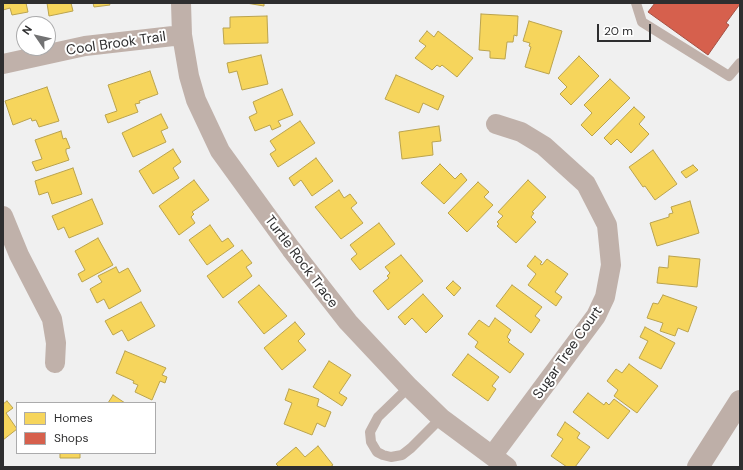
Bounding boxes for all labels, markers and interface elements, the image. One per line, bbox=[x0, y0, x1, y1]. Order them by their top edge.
north arrow bbox=[16, 16, 56, 56]
scale bar bbox=[599, 16, 653, 42]
text: N bbox=[19, 23, 35, 37]
text: 20 m bbox=[604, 23, 633, 39]
street label: Cool Brook Trail bbox=[65, 29, 167, 59]
street label: Turtle Rock Trace bbox=[261, 212, 341, 312]
street label: Sugar Tree Court bbox=[530, 303, 606, 403]
legend bbox=[16, 402, 156, 454]
text: Homes bbox=[54, 410, 93, 426]
text: Shops bbox=[54, 430, 89, 446]

